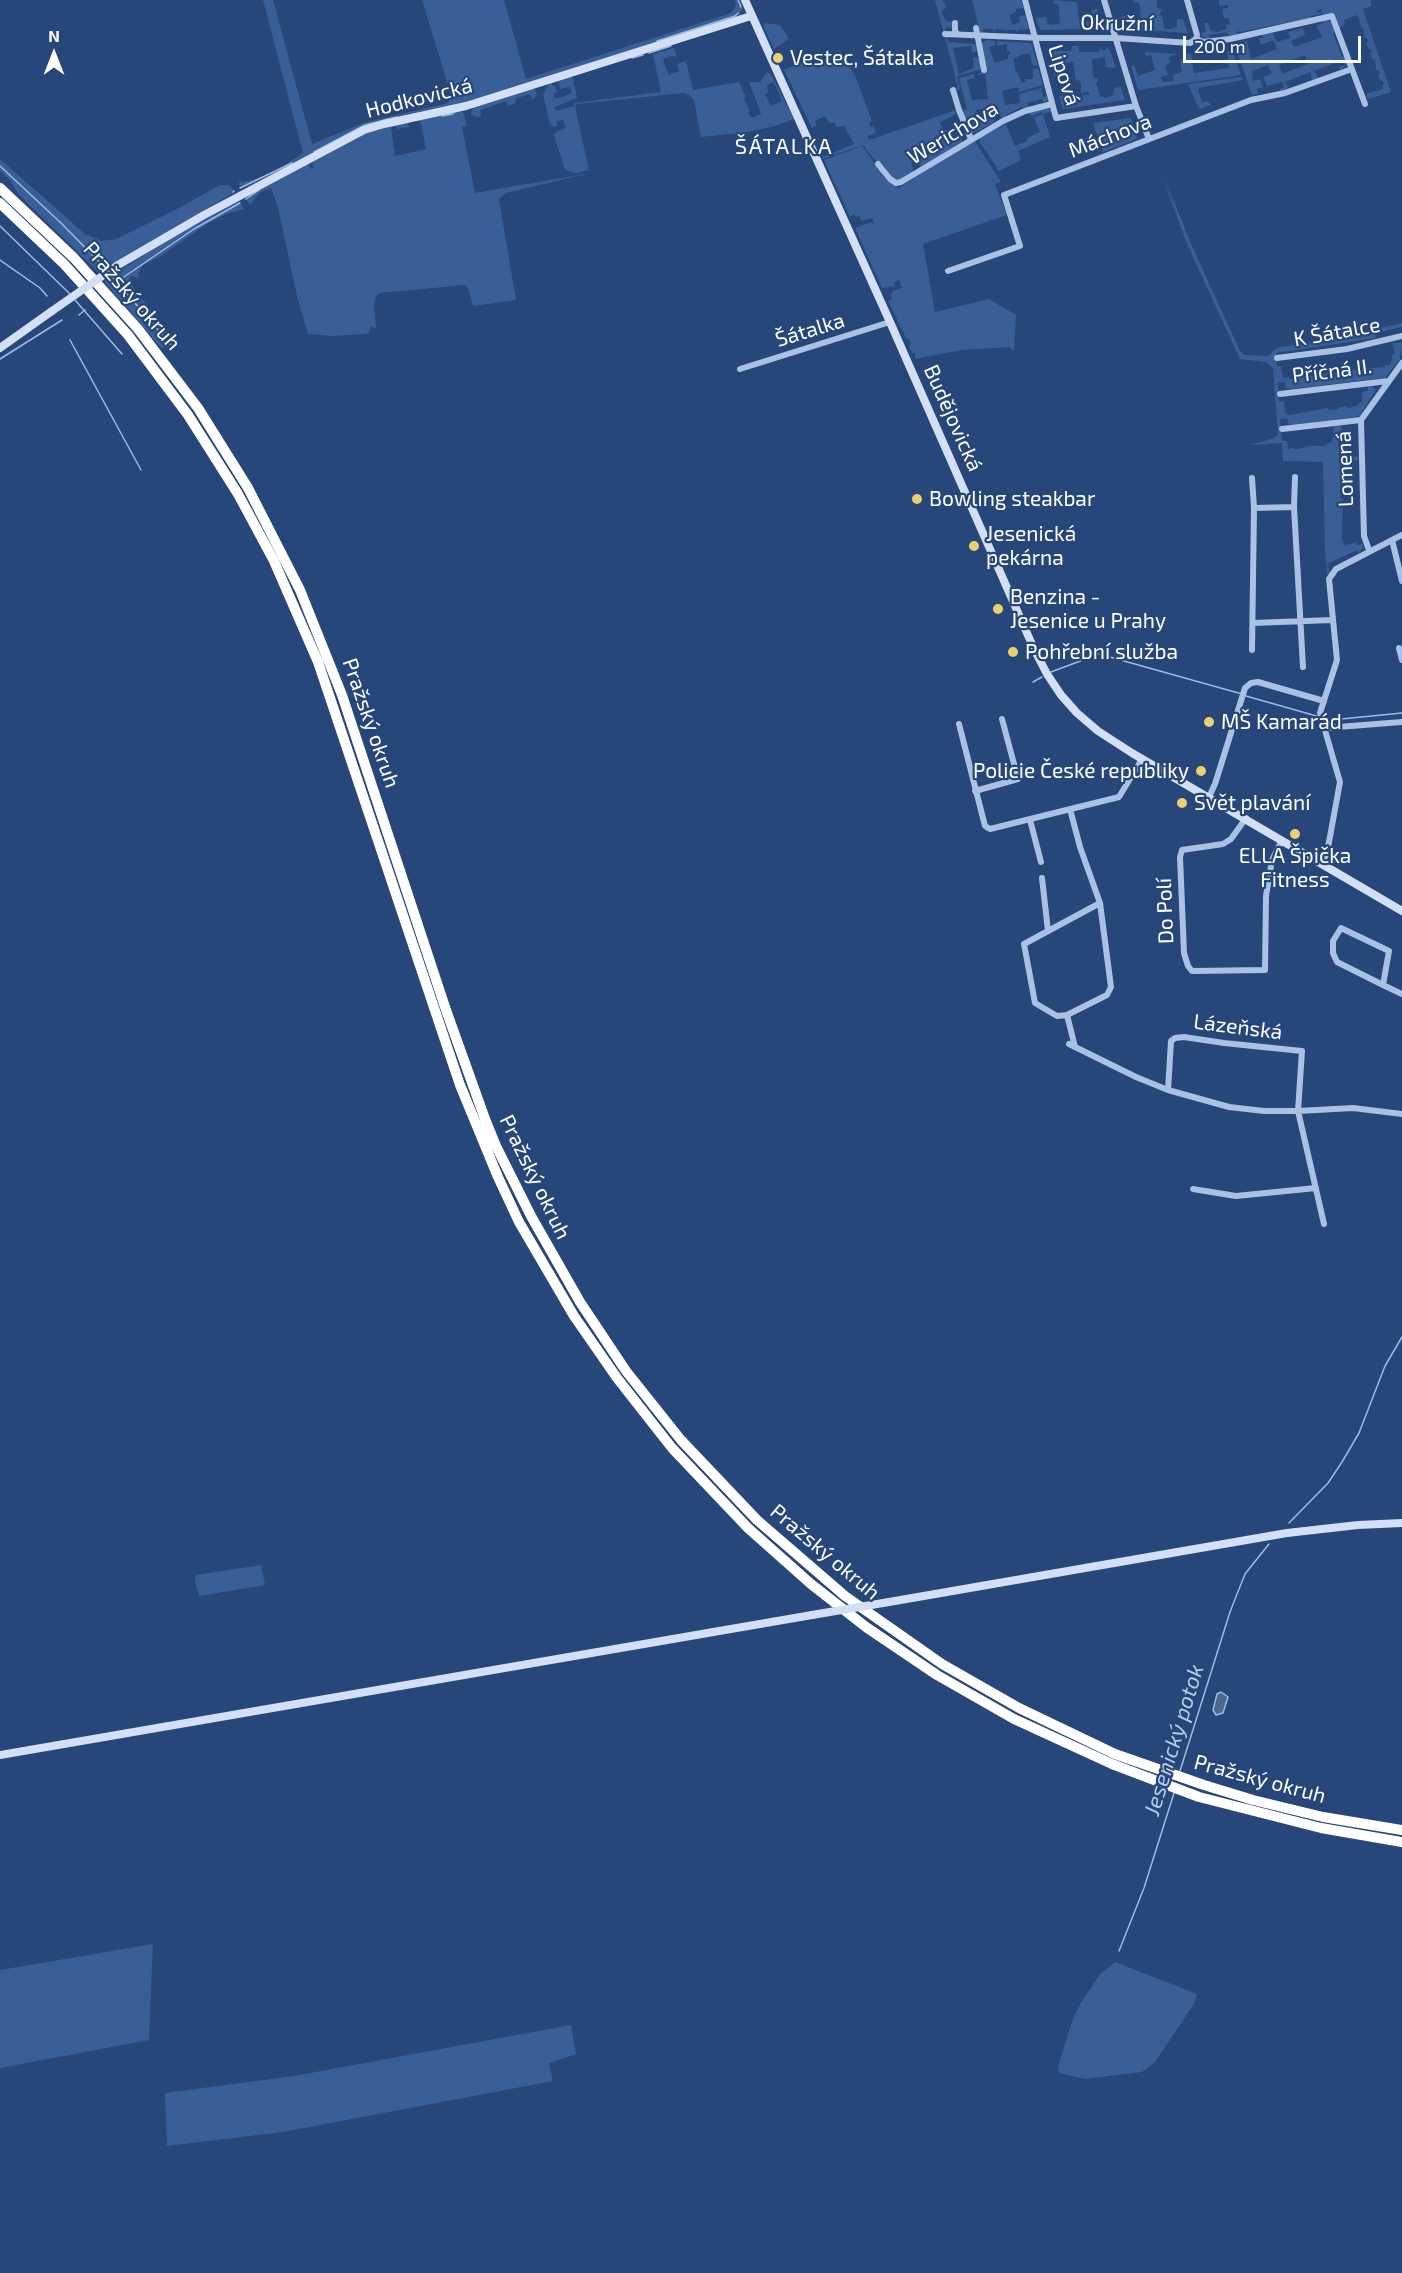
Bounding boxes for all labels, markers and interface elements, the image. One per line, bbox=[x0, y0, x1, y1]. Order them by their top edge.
street label: Okružní bbox=[1080, 10, 1154, 36]
north arrow bbox=[24, 24, 84, 84]
scale bar bbox=[1186, 24, 1364, 62]
text: N bbox=[48, 26, 60, 45]
text: 200 m bbox=[1194, 35, 1246, 57]
street label: Lipová bbox=[1042, 41, 1086, 109]
place label: Vestec, Šátalka bbox=[790, 45, 934, 71]
marker: Vestec, Šátalka bbox=[771, 51, 785, 65]
street label: Hodkovická bbox=[363, 73, 475, 123]
street label: Werichova bbox=[903, 96, 1003, 170]
street label: Máchova bbox=[1065, 109, 1155, 163]
district label: ŠÁTALKA bbox=[735, 134, 833, 160]
street label: Pražský okruh bbox=[78, 237, 186, 355]
street label: Šátalka bbox=[772, 308, 848, 352]
street label: K Šátalce bbox=[1292, 312, 1382, 352]
street label: Příčná II. bbox=[1290, 354, 1374, 388]
street label: Budějovická bbox=[918, 361, 988, 475]
street label: Lomená bbox=[1331, 431, 1359, 507]
place label: Bowling steakbar bbox=[929, 486, 1095, 512]
marker: Bowling steakbar bbox=[910, 492, 924, 506]
place label: Jesenická pekárna bbox=[986, 521, 1076, 571]
marker: Jesenická pekárna bbox=[967, 539, 981, 553]
place label: Benzina - Jesenice u Prahy bbox=[1010, 584, 1166, 634]
marker: Benzina - Jesenice u Prahy bbox=[991, 602, 1005, 616]
place label: Pohřební služba bbox=[1025, 639, 1178, 665]
marker: Pohřební služba bbox=[1006, 645, 1020, 659]
street label: Pražský okruh bbox=[337, 655, 405, 791]
place label: MŠ Kamarád bbox=[1221, 709, 1342, 735]
marker: MŠ Kamarád bbox=[1202, 715, 1216, 729]
place label: Policie České republiky bbox=[973, 758, 1189, 784]
marker: Policie České republiky bbox=[1194, 764, 1208, 778]
place label: Svět plavání bbox=[1194, 790, 1311, 816]
marker: Svět plavání bbox=[1175, 796, 1189, 810]
marker: ELLA Špička Fitness bbox=[1288, 827, 1302, 841]
place label: ELLA Špička Fitness bbox=[1239, 843, 1351, 893]
street label: Do Polí bbox=[1151, 877, 1179, 945]
street label: Lázeňská bbox=[1192, 1009, 1284, 1045]
street label: Pražský okruh bbox=[494, 1111, 576, 1243]
street label: Pražský okruh bbox=[765, 1499, 885, 1605]
water label: Jesenický potok bbox=[1139, 1661, 1209, 1819]
street label: Pražský okruh bbox=[1191, 1749, 1329, 1809]

